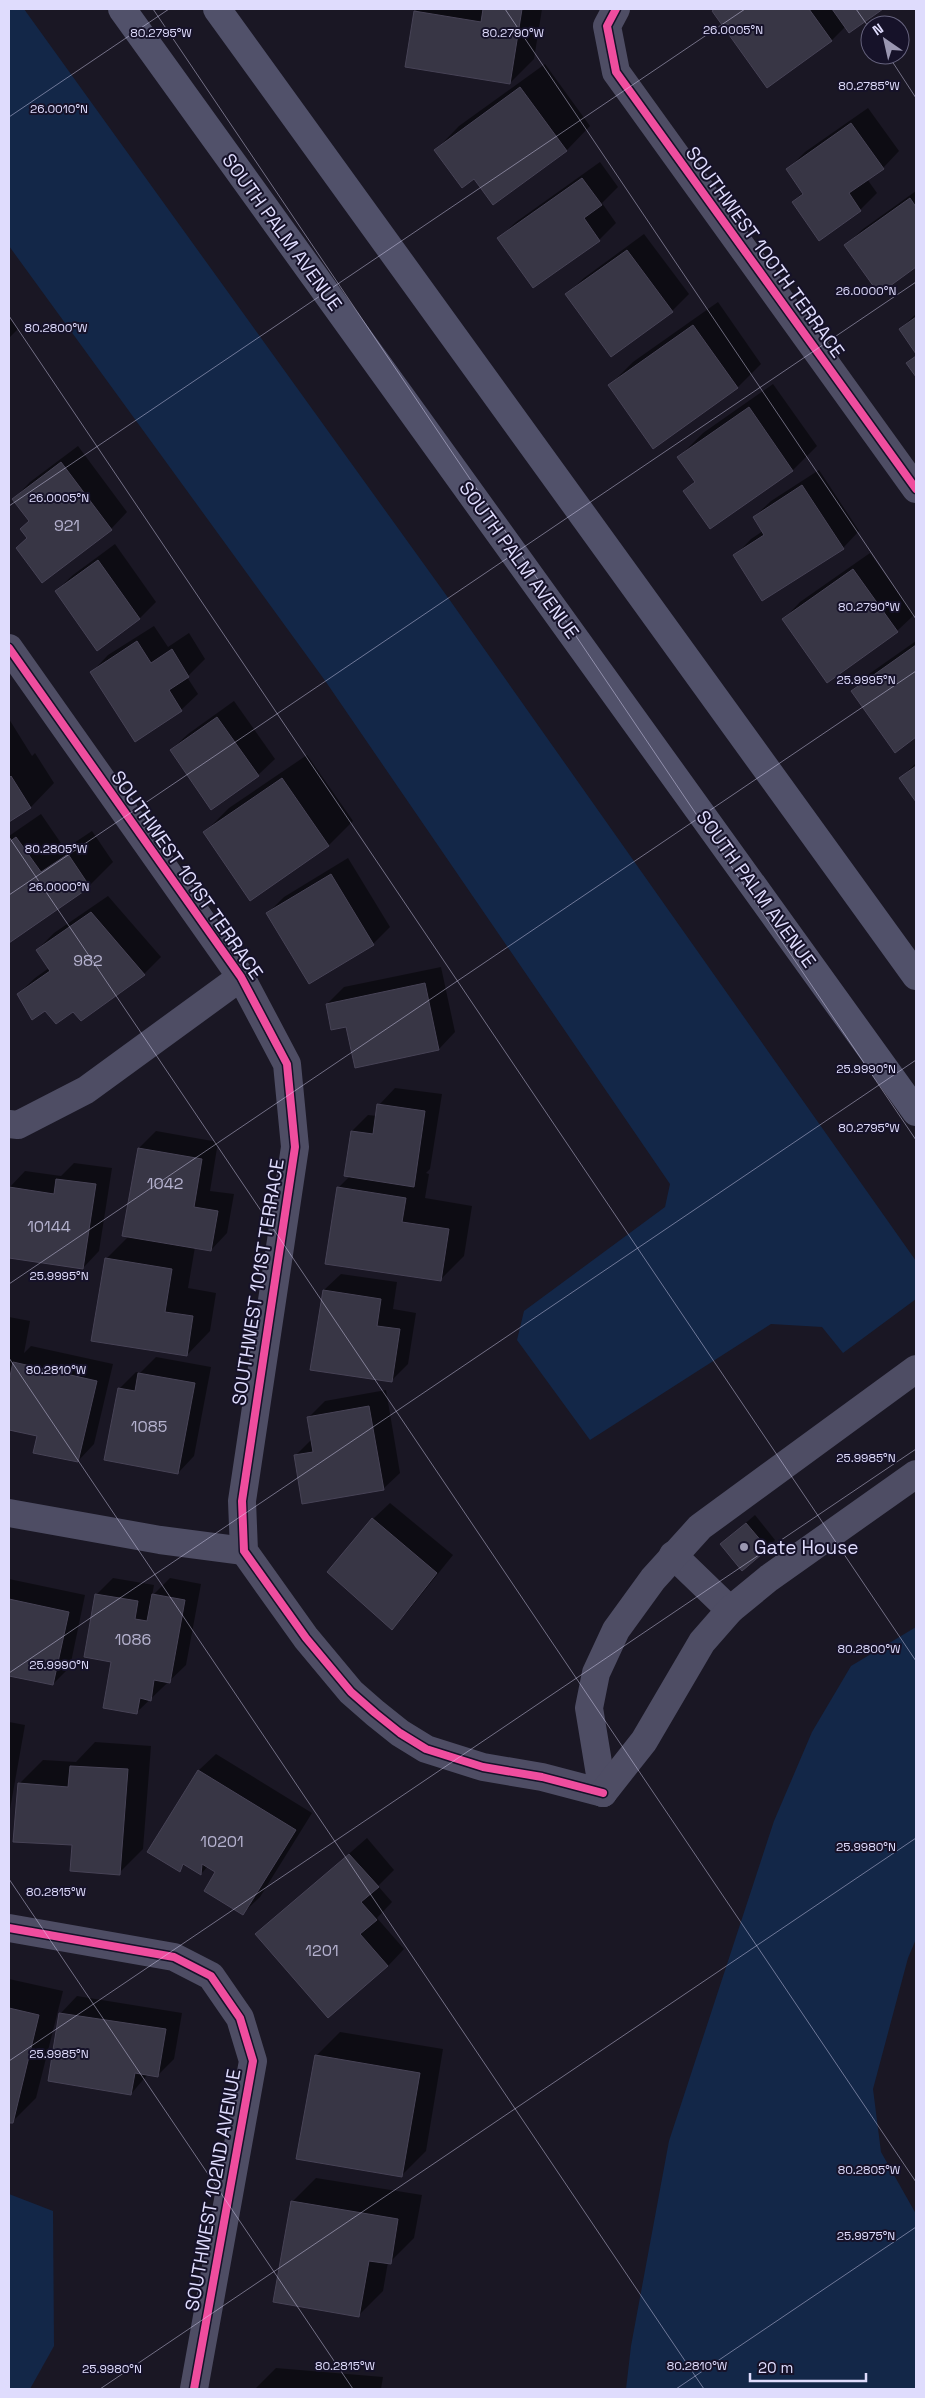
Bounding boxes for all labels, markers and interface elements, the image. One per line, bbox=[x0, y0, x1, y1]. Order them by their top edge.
north arrow bbox=[860, 15, 910, 65]
text: N bbox=[869, 19, 887, 39]
text: 26.0005°N bbox=[703, 22, 763, 38]
text: 80.2795°W bbox=[130, 25, 192, 41]
text: 80.2790°W bbox=[482, 25, 545, 41]
text: 80.2785°W bbox=[838, 78, 900, 94]
text: 26.0010°N bbox=[30, 101, 88, 117]
street label: SOUTHWEST 100TH TERRACE bbox=[680, 141, 850, 363]
street label: SOUTH PALM AVENUE bbox=[216, 148, 348, 316]
text: 26.0000°N bbox=[836, 283, 896, 299]
text: 80.2800°W bbox=[24, 320, 88, 336]
street label: SOUTH PALM AVENUE bbox=[453, 476, 585, 644]
text: 26.0005°N bbox=[29, 490, 89, 506]
house number: 921 bbox=[54, 515, 80, 536]
text: 80.2790°W bbox=[838, 599, 901, 615]
text: 25.9995°N bbox=[836, 672, 896, 688]
street label: SOUTHWEST 101ST TERRACE bbox=[105, 766, 269, 984]
street label: SOUTH PALM AVENUE bbox=[690, 805, 822, 973]
text: 80.2805°W bbox=[25, 841, 88, 857]
text: 26.0000°N bbox=[29, 879, 89, 895]
house number: 982 bbox=[73, 950, 103, 971]
text: 25.9990°N bbox=[836, 1061, 896, 1077]
text: 80.2795°W bbox=[838, 1120, 900, 1136]
street label: SOUTHWEST 101ST TERRACE bbox=[226, 1157, 290, 1407]
house number: 1042 bbox=[147, 1173, 183, 1194]
house number: 10144 bbox=[27, 1216, 71, 1237]
text: 25.9995°N bbox=[29, 1268, 89, 1284]
text: 80.2810°W bbox=[26, 1362, 87, 1378]
house number: 1085 bbox=[131, 1416, 167, 1437]
text: 25.9985°N bbox=[836, 1450, 896, 1466]
place label: Gate House bbox=[754, 1535, 859, 1560]
marker: Gate House bbox=[738, 1541, 750, 1553]
house number: 1086 bbox=[115, 1629, 151, 1650]
text: 80.2800°W bbox=[837, 1641, 901, 1657]
text: 25.9990°N bbox=[29, 1657, 89, 1673]
house number: 10201 bbox=[200, 1831, 244, 1852]
text: 25.9980°N bbox=[836, 1839, 896, 1855]
text: 80.2815°W bbox=[26, 1884, 86, 1900]
house number: 1201 bbox=[305, 1940, 339, 1961]
text: 25.9985°N bbox=[29, 2046, 89, 2062]
street label: SOUTHWEST 102ND AVENUE bbox=[179, 2067, 247, 2313]
text: 80.2805°W bbox=[838, 2162, 901, 2178]
text: 25.9975°N bbox=[837, 2228, 895, 2244]
scale bar bbox=[750, 2350, 866, 2382]
text: 80.2815°W bbox=[315, 2358, 375, 2374]
text: 80.2810°W bbox=[667, 2358, 728, 2374]
text: 20 m bbox=[758, 2358, 793, 2377]
text: 25.9980°N bbox=[82, 2361, 142, 2377]

